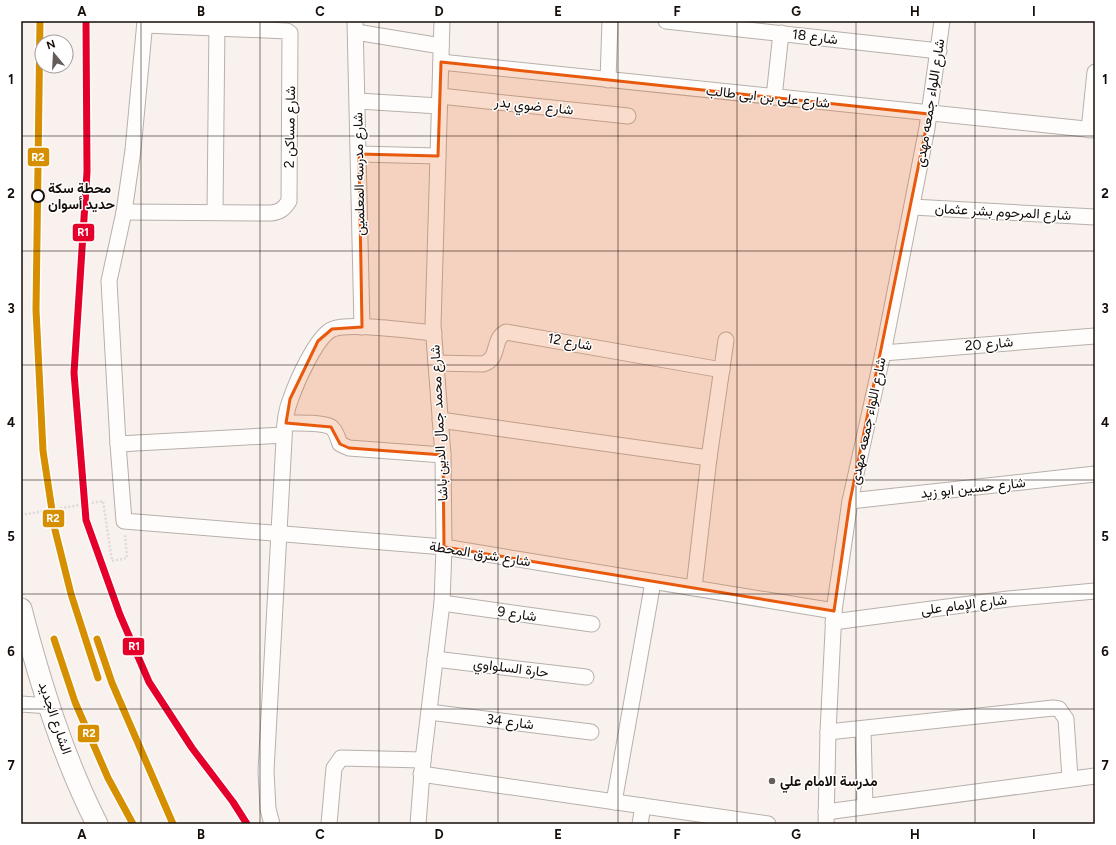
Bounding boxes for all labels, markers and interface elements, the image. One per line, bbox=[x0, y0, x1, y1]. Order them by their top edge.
text: A bbox=[77, 4, 87, 19]
text: B bbox=[197, 4, 205, 19]
text: C bbox=[315, 4, 325, 19]
text: D bbox=[434, 4, 444, 19]
text: E bbox=[554, 4, 562, 19]
text: F bbox=[673, 4, 681, 19]
text: G bbox=[791, 4, 801, 19]
text: H bbox=[910, 4, 920, 19]
text: I bbox=[1032, 4, 1036, 19]
street label: شارع 18 bbox=[791, 26, 839, 50]
north arrow bbox=[34, 34, 74, 74]
text: N bbox=[45, 37, 57, 52]
street label: شارع اللواء جمعه مهدى bbox=[911, 38, 951, 169]
text: 1 bbox=[8, 72, 14, 87]
text: 1 bbox=[1102, 72, 1108, 87]
street label: شارع على بن ابى طالب bbox=[705, 82, 831, 114]
street label: شارع مساكن 2 bbox=[281, 86, 301, 168]
street label: شارع ضوي بدر bbox=[492, 93, 574, 122]
street label: شارع مدرسه المعلمين bbox=[349, 112, 371, 236]
line badge: R2 bbox=[27, 147, 50, 167]
text: R2 bbox=[31, 151, 45, 164]
place label: محطة سكة حديد أسوان bbox=[48, 180, 115, 213]
text: 2 bbox=[7, 186, 15, 201]
text: 2 bbox=[1101, 186, 1109, 201]
marker: محطة سكة حديد أسوان bbox=[31, 189, 45, 203]
street label: شارع المرحوم بشر عثمان bbox=[934, 200, 1072, 226]
line badge: R1 bbox=[72, 223, 95, 242]
text: R1 bbox=[77, 226, 89, 239]
text: 3 bbox=[7, 301, 15, 316]
text: 3 bbox=[1101, 301, 1109, 316]
street label: شارع 12 bbox=[546, 330, 594, 356]
street label: شارع 20 bbox=[964, 333, 1014, 357]
street label: شارع محمد جمال الدين باشا bbox=[426, 344, 454, 502]
street label: شارع اللواء جمعه مهدى bbox=[846, 356, 892, 487]
text: 4 bbox=[7, 415, 15, 430]
text: 4 bbox=[1101, 415, 1109, 430]
street label: شارع حسين ابو زيد bbox=[920, 474, 1027, 504]
line badge: R2 bbox=[42, 509, 65, 528]
text: R2 bbox=[46, 512, 60, 525]
text: 5 bbox=[7, 529, 15, 544]
text: 5 bbox=[1101, 529, 1109, 544]
street label: شارع شرق المحطة bbox=[428, 538, 532, 572]
street label: شارع الإمام على bbox=[920, 591, 1008, 621]
street label: شارع 9 bbox=[496, 603, 538, 627]
line badge: R1 bbox=[122, 637, 145, 656]
text: R1 bbox=[128, 640, 140, 653]
text: 6 bbox=[7, 644, 15, 659]
text: 6 bbox=[1101, 644, 1109, 659]
street label: حارة السلواوي bbox=[472, 655, 550, 684]
street label: الشارع الجديد bbox=[33, 679, 75, 757]
street label: شارع 34 bbox=[485, 711, 535, 735]
line badge: R2 bbox=[77, 724, 100, 743]
text: R2 bbox=[82, 727, 96, 740]
text: 7 bbox=[7, 758, 15, 773]
text: 7 bbox=[1101, 758, 1109, 773]
place label: مدرسة الامام علي bbox=[780, 773, 878, 793]
marker: مدرسة الامام علي bbox=[767, 776, 777, 786]
text: A bbox=[77, 827, 87, 842]
text: B bbox=[197, 827, 205, 842]
text: C bbox=[315, 827, 325, 842]
text: D bbox=[434, 827, 444, 842]
text: E bbox=[554, 827, 562, 842]
text: F bbox=[673, 827, 681, 842]
text: G bbox=[791, 827, 801, 842]
text: H bbox=[910, 827, 920, 842]
text: I bbox=[1032, 827, 1036, 842]

